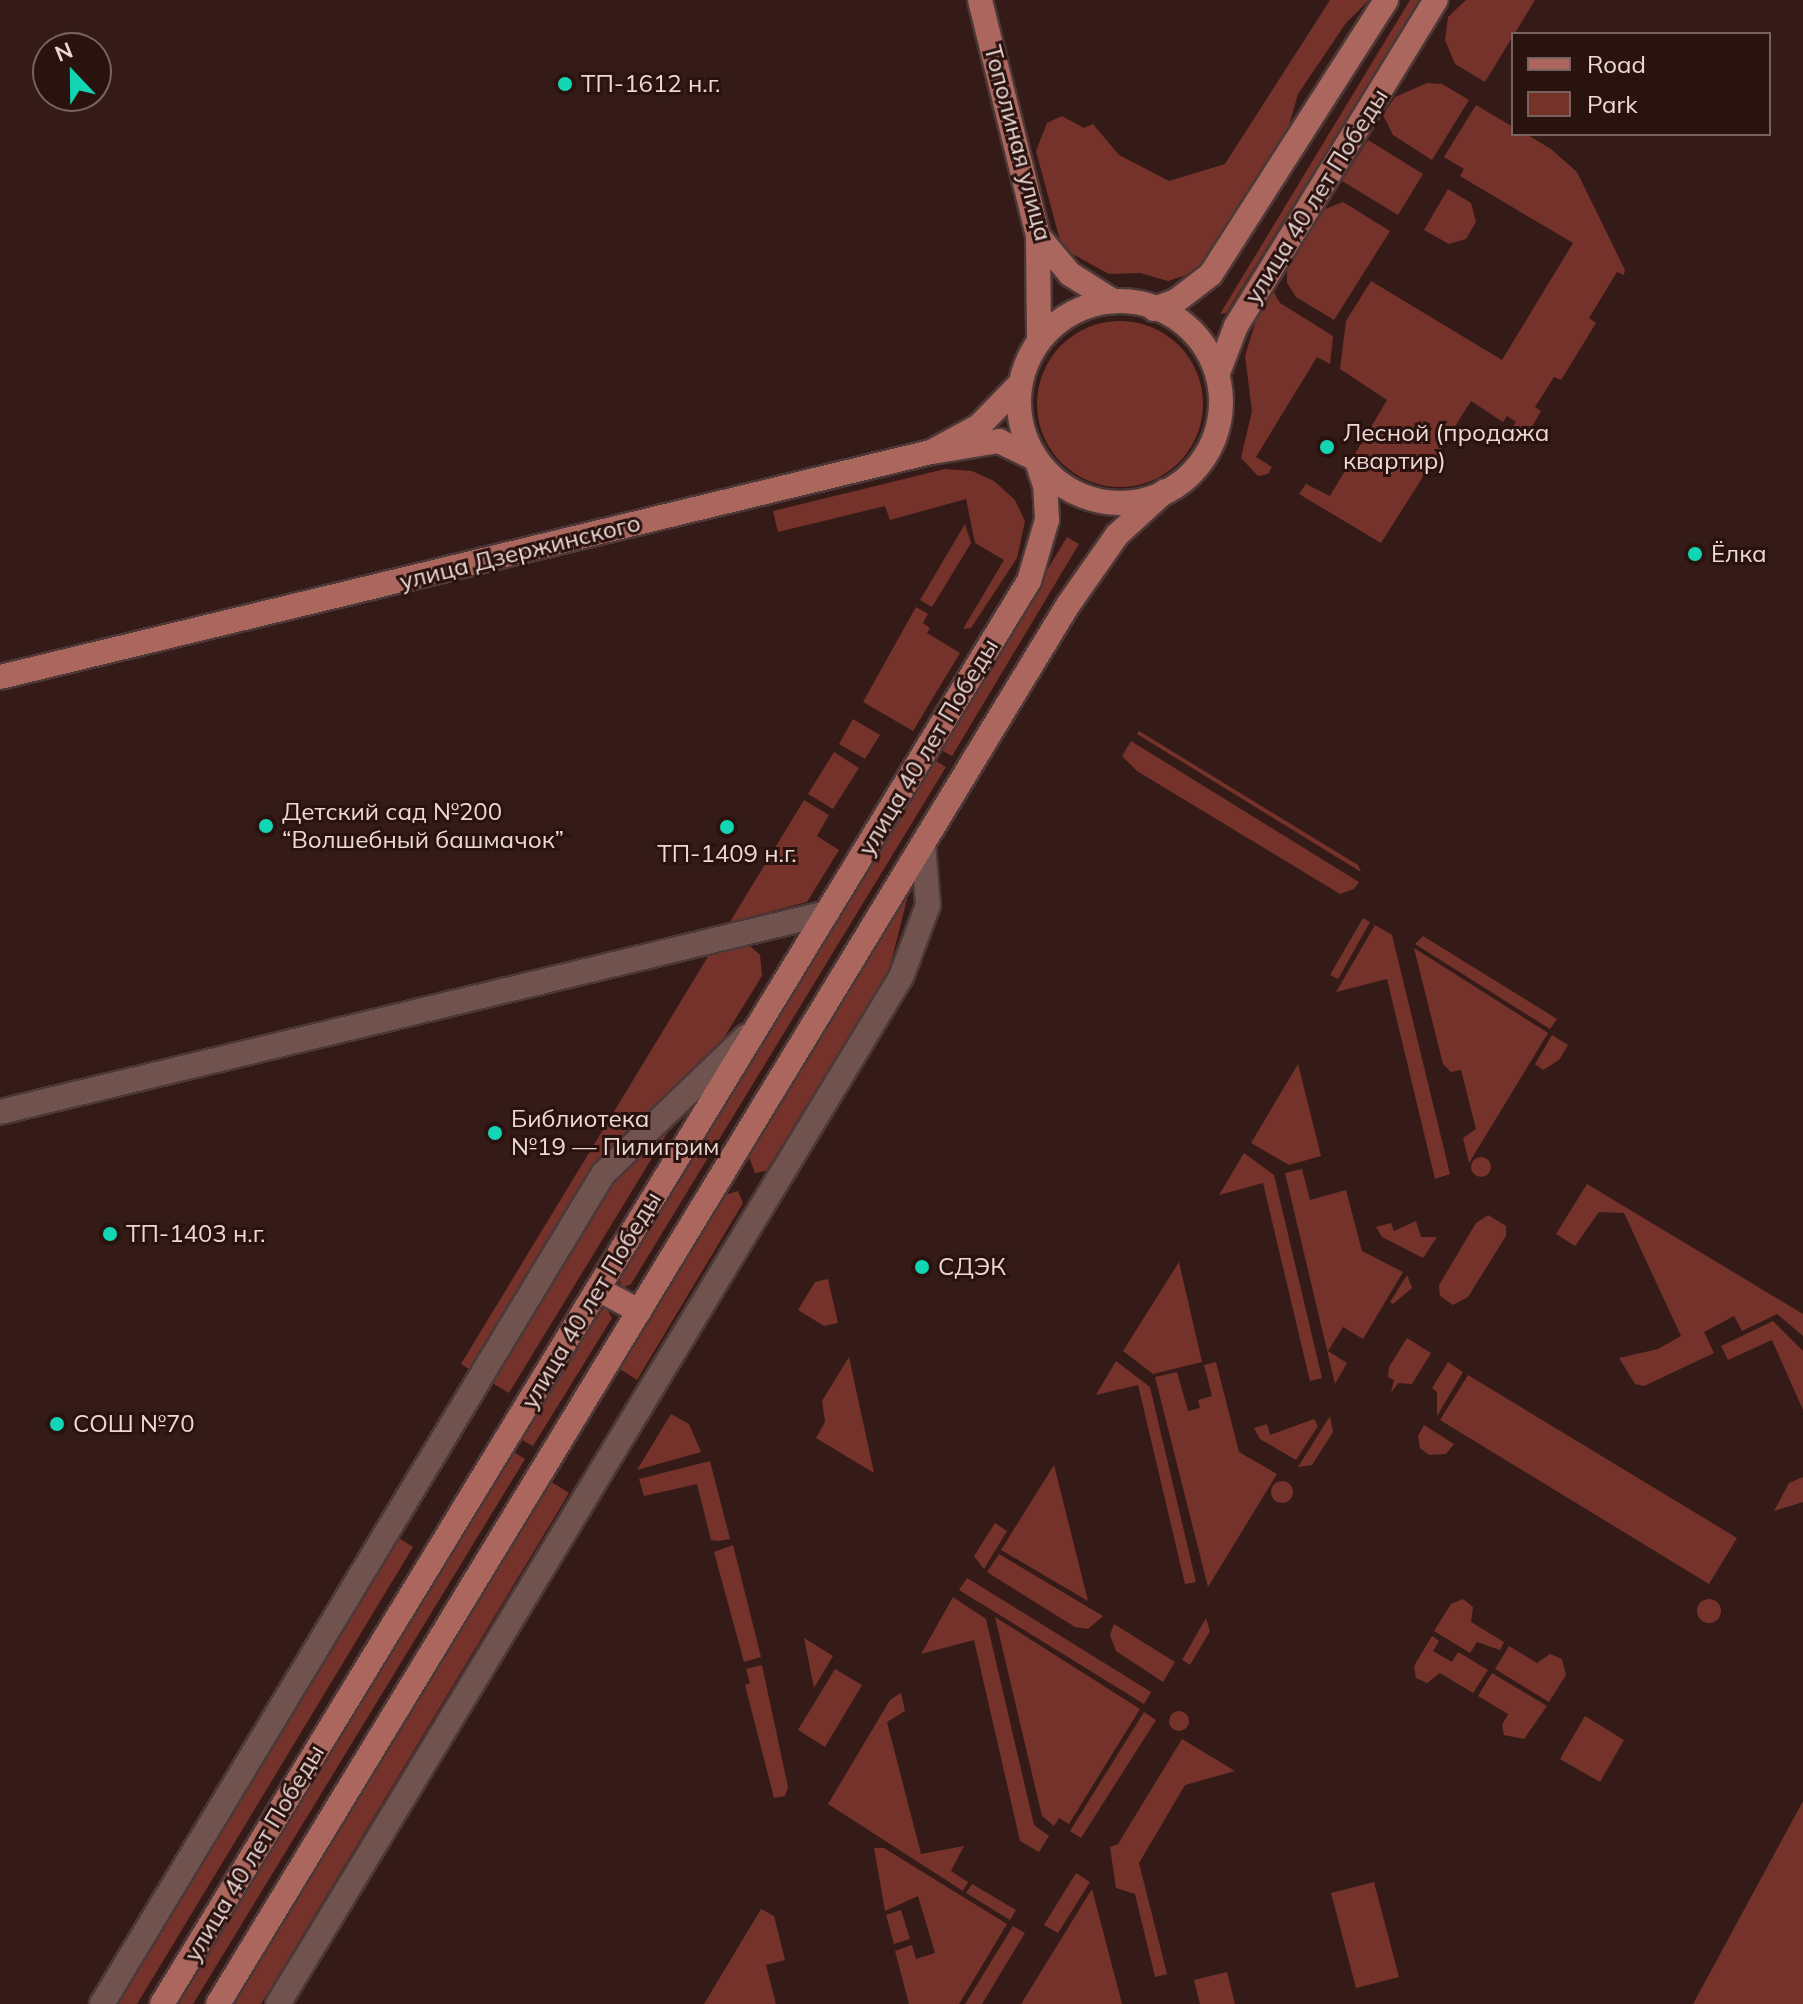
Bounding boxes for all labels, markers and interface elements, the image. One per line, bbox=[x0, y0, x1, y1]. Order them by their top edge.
north arrow bbox=[32, 32, 112, 112]
legend bbox=[1511, 32, 1771, 136]
text: N bbox=[51, 36, 77, 68]
street label: Тополиная улица bbox=[978, 42, 1058, 244]
text: Road bbox=[1587, 49, 1646, 79]
place label: ТП-1612 н.г. bbox=[581, 70, 720, 98]
marker: ТП-1612 н.г. bbox=[556, 75, 574, 93]
street label: улица 40 лет Победы bbox=[1238, 83, 1394, 309]
text: Park bbox=[1587, 89, 1638, 119]
place label: Лесной (продажа квартир) bbox=[1343, 419, 1549, 475]
marker: Лесной (продажа квартир) bbox=[1318, 438, 1336, 456]
street label: улица Дзержинского bbox=[397, 508, 643, 596]
place label: Ёлка bbox=[1711, 540, 1767, 568]
marker: Ёлка bbox=[1686, 545, 1704, 563]
street label: улица 40 лет Победы bbox=[852, 633, 1004, 861]
place label: Детский сад №200 “Волшебный башмачок” bbox=[282, 798, 564, 854]
marker: Детский сад №200 “Волшебный башмачок” bbox=[257, 817, 275, 835]
marker: ТП-1409 н.г. bbox=[718, 818, 736, 836]
place label: ТП-1409 н.г. bbox=[657, 840, 797, 868]
place label: Библиотека №19 — Пилигрим bbox=[511, 1105, 719, 1161]
marker: Библиотека №19 — Пилигрим bbox=[486, 1124, 504, 1142]
street label: улица 40 лет Победы bbox=[515, 1186, 667, 1414]
place label: ТП-1403 н.г. bbox=[126, 1220, 265, 1248]
marker: ТП-1403 н.г. bbox=[101, 1225, 119, 1243]
place label: СДЭК bbox=[938, 1253, 1006, 1281]
marker: СДЭК bbox=[913, 1258, 931, 1276]
place label: СОШ №70 bbox=[73, 1410, 195, 1438]
marker: СОШ №70 bbox=[48, 1415, 66, 1433]
street label: улица 40 лет Победы bbox=[178, 1739, 330, 1967]

